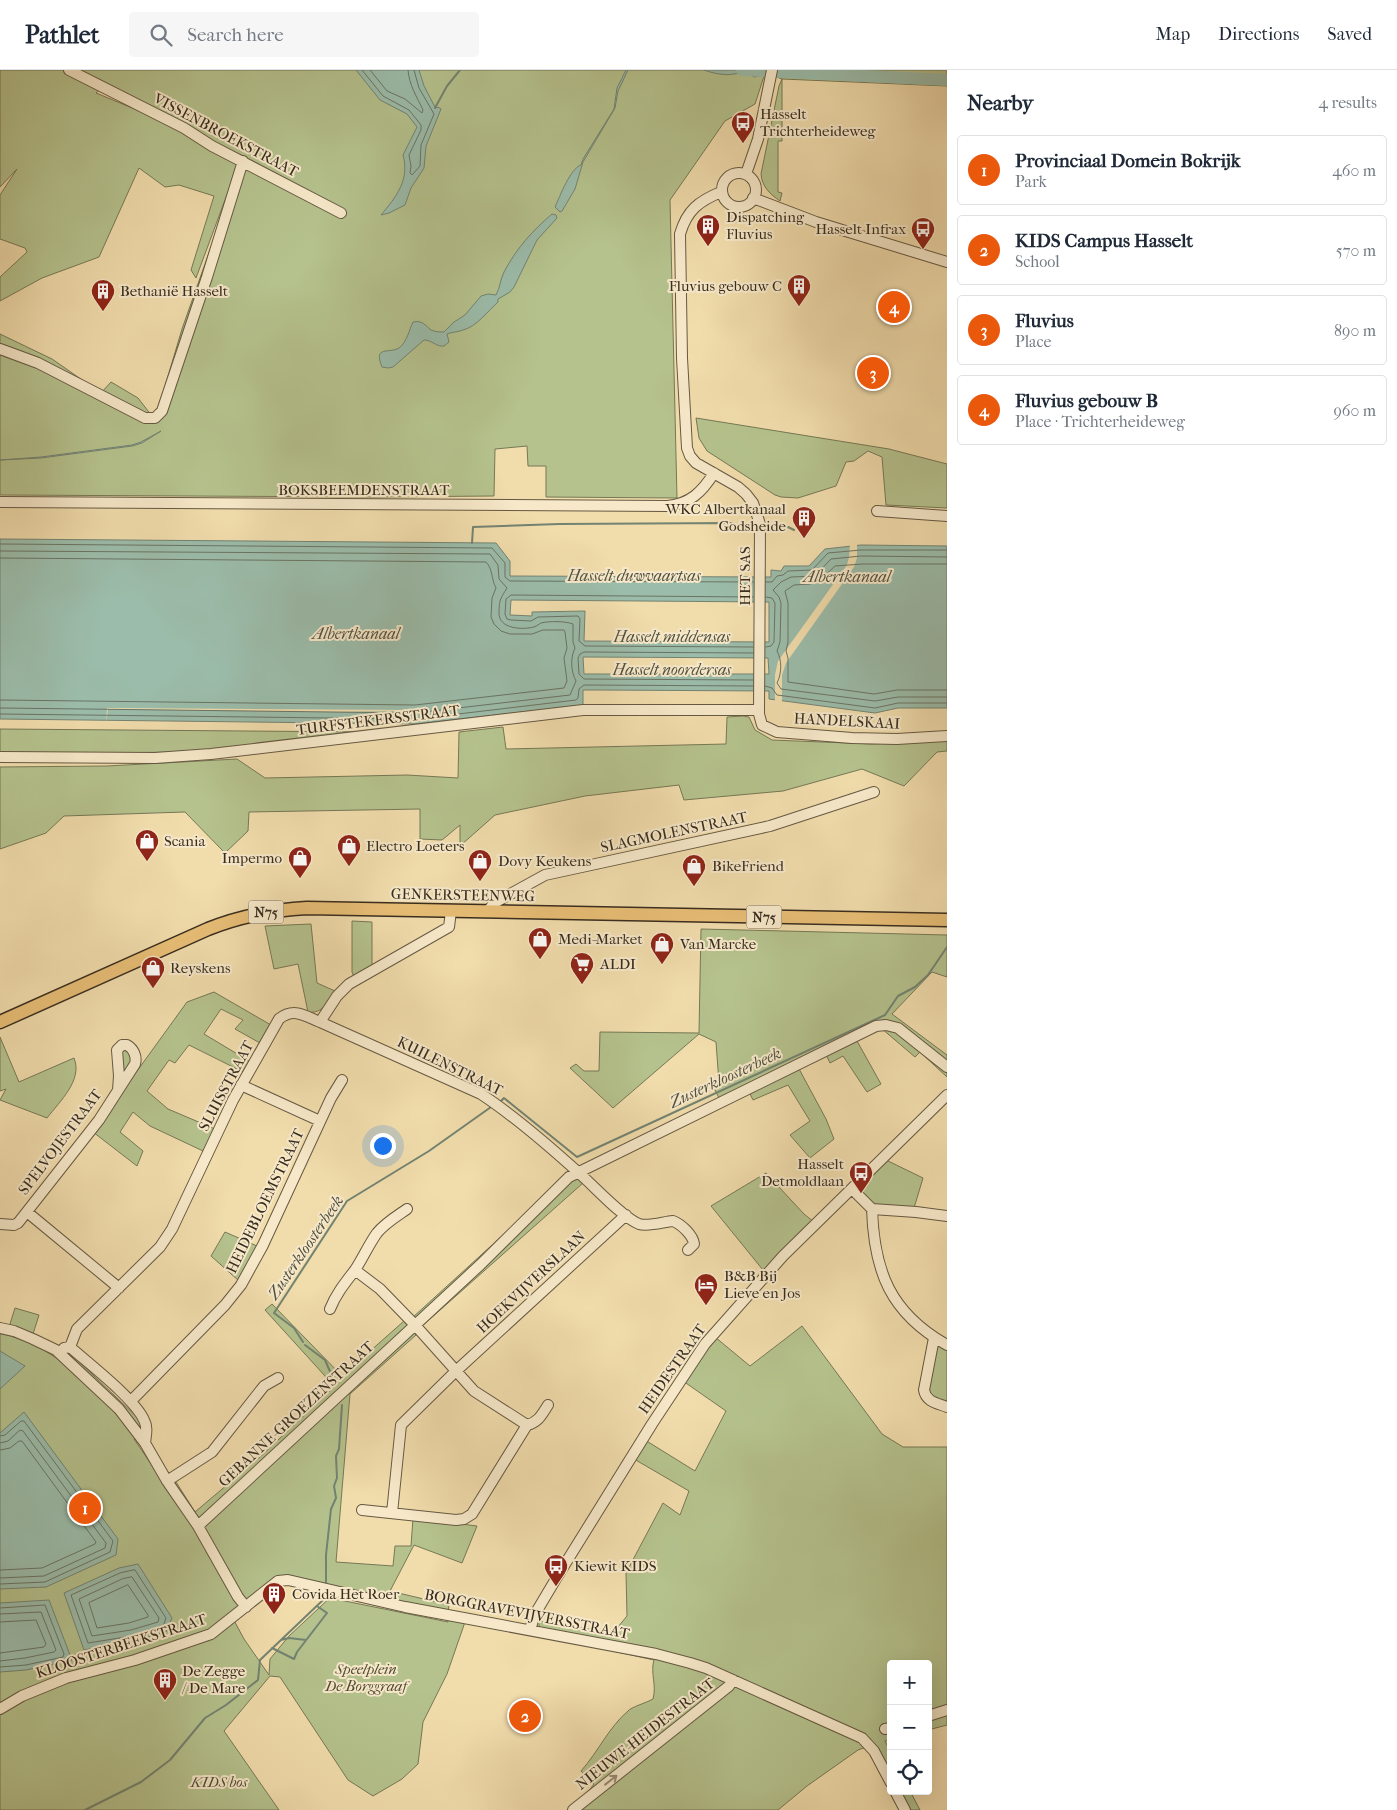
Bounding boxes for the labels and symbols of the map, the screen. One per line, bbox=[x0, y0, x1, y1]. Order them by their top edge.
street label: VISSENBROEKSTRAAT bbox=[150, 89, 302, 181]
place label: Hasselt Trichterheideweg bbox=[760, 105, 877, 140]
bus stop icon: Hasselt Trichterheideweg bbox=[730, 110, 756, 144]
place label: Dispatching Fluvius bbox=[726, 208, 805, 243]
building icon: Dispatching Fluvius bbox=[695, 213, 721, 247]
bus stop icon: Hasselt Infrax bbox=[910, 216, 936, 250]
place label: Hasselt Infrax bbox=[815, 220, 906, 238]
building icon: Fluvius gebouw C bbox=[786, 273, 812, 307]
place label: Fluvius gebouw C bbox=[669, 277, 782, 295]
building icon: Bethanië Hasselt bbox=[90, 278, 116, 312]
place label: Bethanië Hasselt bbox=[120, 282, 229, 300]
pin: 4 bbox=[878, 288, 910, 326]
pin: 3 bbox=[857, 354, 889, 392]
street label: BOKSBEEMDENSTRAAT bbox=[278, 481, 451, 499]
place label: WKC Albertkanaal Godsheide bbox=[664, 500, 787, 535]
building icon: WKC Albertkanaal Godsheide bbox=[791, 505, 817, 539]
street label: HET SAS bbox=[736, 546, 754, 606]
water label: Hasselt duwvaartsas bbox=[566, 566, 702, 585]
water label: Albertkanaal bbox=[801, 567, 893, 586]
water label: Albertkanaal bbox=[310, 624, 402, 643]
water label: Hasselt middensas bbox=[613, 627, 731, 646]
water label: Hasselt noordersas bbox=[612, 660, 732, 679]
street label: TURFSTEKERSSTRAAT bbox=[295, 701, 462, 739]
street label: HANDELSKAAI bbox=[793, 709, 901, 733]
street label: SLAGMOLENSTRAAT bbox=[599, 807, 750, 856]
shop icon: Scania bbox=[134, 828, 160, 862]
place label: Scania bbox=[164, 832, 206, 850]
shop icon: Electro Loeters bbox=[336, 833, 362, 867]
place label: Electro Loeters bbox=[366, 837, 465, 855]
shop icon: Impermo bbox=[287, 845, 313, 879]
shop icon: Dovy Keukens bbox=[467, 848, 493, 882]
place label: Impermo bbox=[222, 849, 282, 867]
place label: Dovy Keukens bbox=[498, 852, 592, 870]
shop icon: BikeFriend bbox=[681, 853, 707, 887]
place label: BikeFriend bbox=[712, 857, 785, 875]
street label: GENKERSTEENWEG bbox=[391, 885, 536, 905]
road number: N75 bbox=[248, 900, 284, 924]
road number: N75 bbox=[746, 906, 782, 929]
shop icon: Medi-Market bbox=[527, 926, 553, 960]
place label: Medi-Market bbox=[558, 930, 643, 948]
shop icon: Van Marcke bbox=[649, 931, 675, 965]
place label: Van Marcke bbox=[679, 935, 757, 953]
supermarket icon: ALDI bbox=[569, 951, 595, 985]
shop icon: Reyskens bbox=[140, 955, 166, 989]
place label: ALDI bbox=[599, 955, 636, 973]
place label: Reyskens bbox=[170, 959, 231, 977]
street label: KUILENSTRAAT bbox=[394, 1033, 507, 1100]
street label: SLUISSTRAAT bbox=[195, 1037, 258, 1134]
water label: Zusterkloosterbeek bbox=[665, 1043, 784, 1112]
street label: SPELVOJESTRAAT bbox=[14, 1085, 106, 1198]
street label: HEIDEBLOEMSTRAAT bbox=[222, 1125, 308, 1276]
your location bbox=[370, 1133, 396, 1159]
place label: Hasselt Detmoldlaan bbox=[761, 1155, 845, 1190]
bus stop icon: Hasselt Detmoldlaan bbox=[848, 1160, 874, 1194]
water label: Zusterkloosterbeek bbox=[263, 1192, 347, 1304]
street label: HOEKVIJVERSLAAN bbox=[473, 1227, 590, 1337]
place label: B&B Bij Lieve en Jos bbox=[724, 1267, 801, 1302]
hotel icon: B&B Bij Lieve en Jos bbox=[693, 1272, 719, 1306]
street label: HEIDESTRAAT bbox=[634, 1320, 710, 1417]
street label: GEBANNE-GROEZENSTRAAT bbox=[215, 1337, 378, 1491]
pin: 1 bbox=[69, 1489, 101, 1527]
bus stop icon: Kiewit KIDS bbox=[543, 1553, 569, 1587]
place label: Kiewit KIDS bbox=[574, 1557, 657, 1575]
building icon: Covida Het Roer bbox=[261, 1581, 287, 1615]
place label: Covida Het Roer bbox=[292, 1585, 400, 1603]
street label: BORGGRAVEVIJVERSSTRAAT bbox=[423, 1585, 632, 1643]
street label: KLOOSTERBEEKSTRAAT bbox=[33, 1610, 209, 1682]
park label: Speelplein De Borggraaf bbox=[324, 1660, 410, 1695]
place label: De Zegge / De Mare bbox=[181, 1662, 246, 1697]
building icon: De Zegge / De Mare bbox=[152, 1667, 178, 1701]
street label: NIEUWE-HEIDESTRAAT bbox=[572, 1674, 719, 1794]
pin: 2 bbox=[509, 1697, 541, 1735]
park label: KIDS bos bbox=[190, 1773, 248, 1791]
one-way arrow bbox=[605, 1774, 618, 1785]

